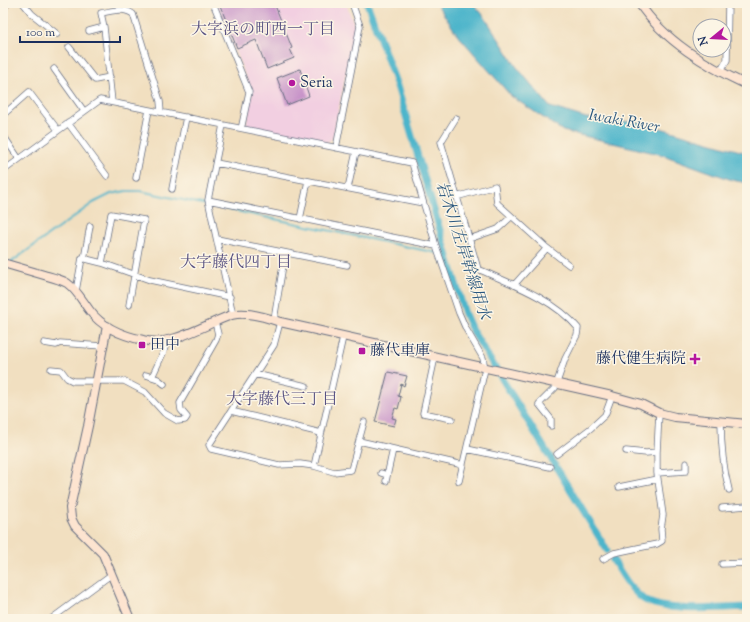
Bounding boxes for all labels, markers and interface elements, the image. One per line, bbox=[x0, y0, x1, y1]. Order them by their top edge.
scale bar bbox=[20, 18, 120, 44]
north arrow bbox=[692, 18, 732, 58]
district label: 大字浜の町西一丁目 bbox=[191, 19, 335, 42]
text: 100 m bbox=[26, 24, 55, 42]
text: N bbox=[694, 34, 713, 48]
place label: Seria bbox=[300, 73, 333, 94]
marker: Seria bbox=[287, 78, 297, 88]
water label: Iwaki River bbox=[587, 104, 662, 140]
water label: 岩木川左岸幹線用水 bbox=[429, 179, 496, 325]
district label: 大字藤代四丁目 bbox=[180, 252, 292, 275]
place label: 田中 bbox=[150, 335, 180, 356]
marker: 田中 bbox=[137, 340, 147, 350]
place label: 藤代車庫 bbox=[370, 341, 430, 362]
marker: 藤代車庫 bbox=[357, 346, 367, 356]
place label: 藤代健生病院 bbox=[596, 349, 686, 370]
marker: 藤代健生病院 bbox=[689, 353, 701, 365]
district label: 大字藤代三丁目 bbox=[226, 389, 338, 412]

